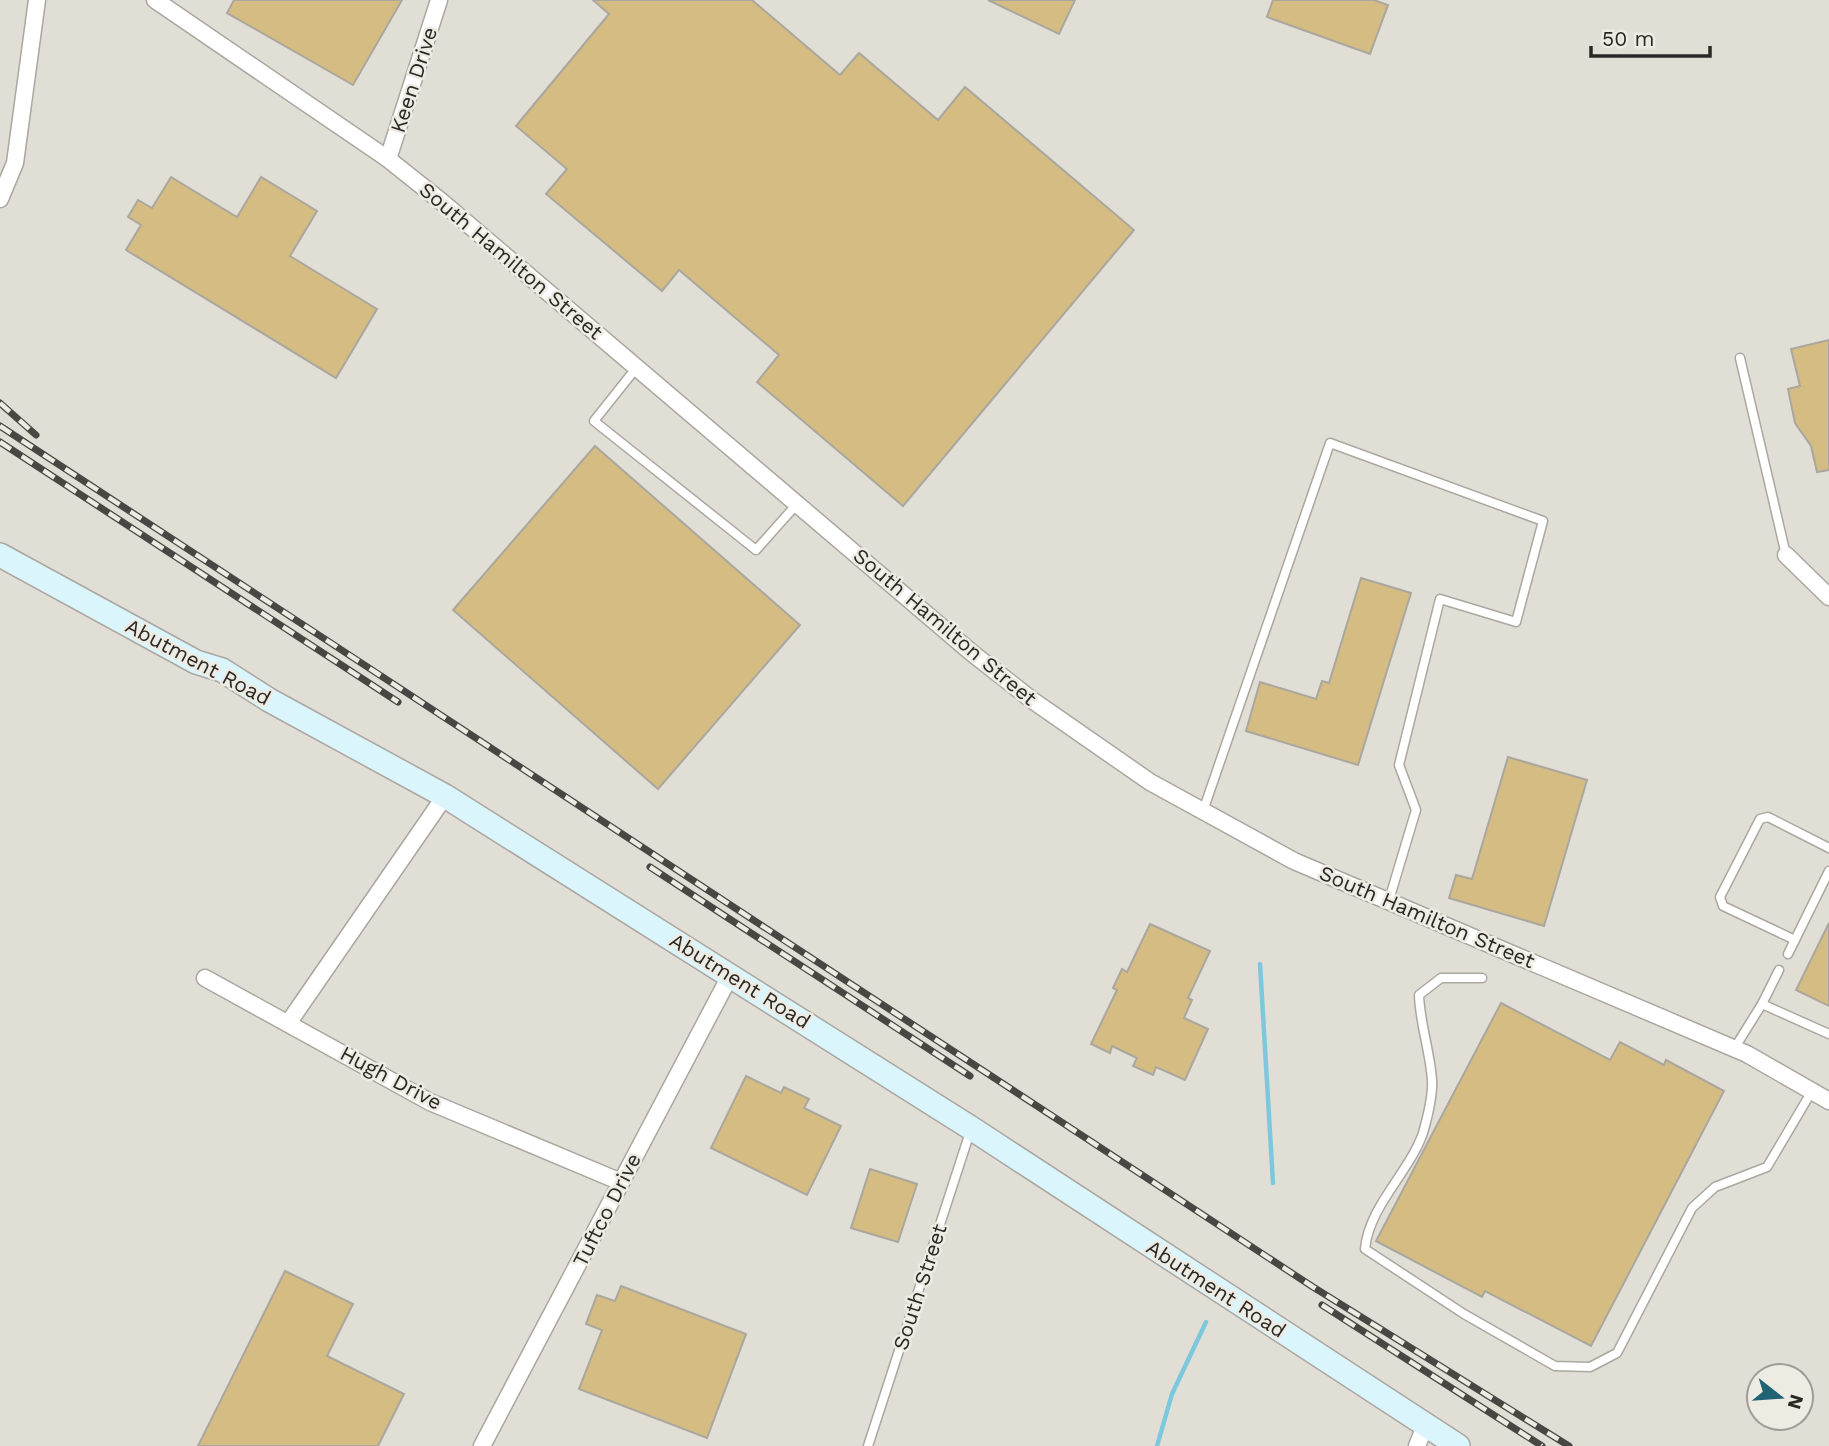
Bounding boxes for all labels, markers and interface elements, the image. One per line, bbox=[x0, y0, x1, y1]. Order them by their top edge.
scale bar bbox=[1591, 14, 1710, 58]
street label: Keen Drive bbox=[385, 24, 442, 136]
text: 50 m bbox=[1602, 26, 1654, 51]
street label: South Hamilton Street bbox=[415, 177, 608, 345]
street label: South Hamilton Street bbox=[849, 543, 1042, 711]
street label: Abutment Road bbox=[121, 613, 275, 710]
street label: South Hamilton Street bbox=[1316, 860, 1539, 973]
street label: Abutment Road bbox=[665, 927, 815, 1034]
street label: Hugh Drive bbox=[336, 1040, 446, 1115]
street label: Tuftco Drive bbox=[567, 1149, 646, 1271]
street label: South Street bbox=[887, 1220, 952, 1353]
street label: Abutment Road bbox=[1142, 1234, 1291, 1343]
north arrow bbox=[1745, 1362, 1815, 1432]
text: N bbox=[1783, 1392, 1809, 1412]

